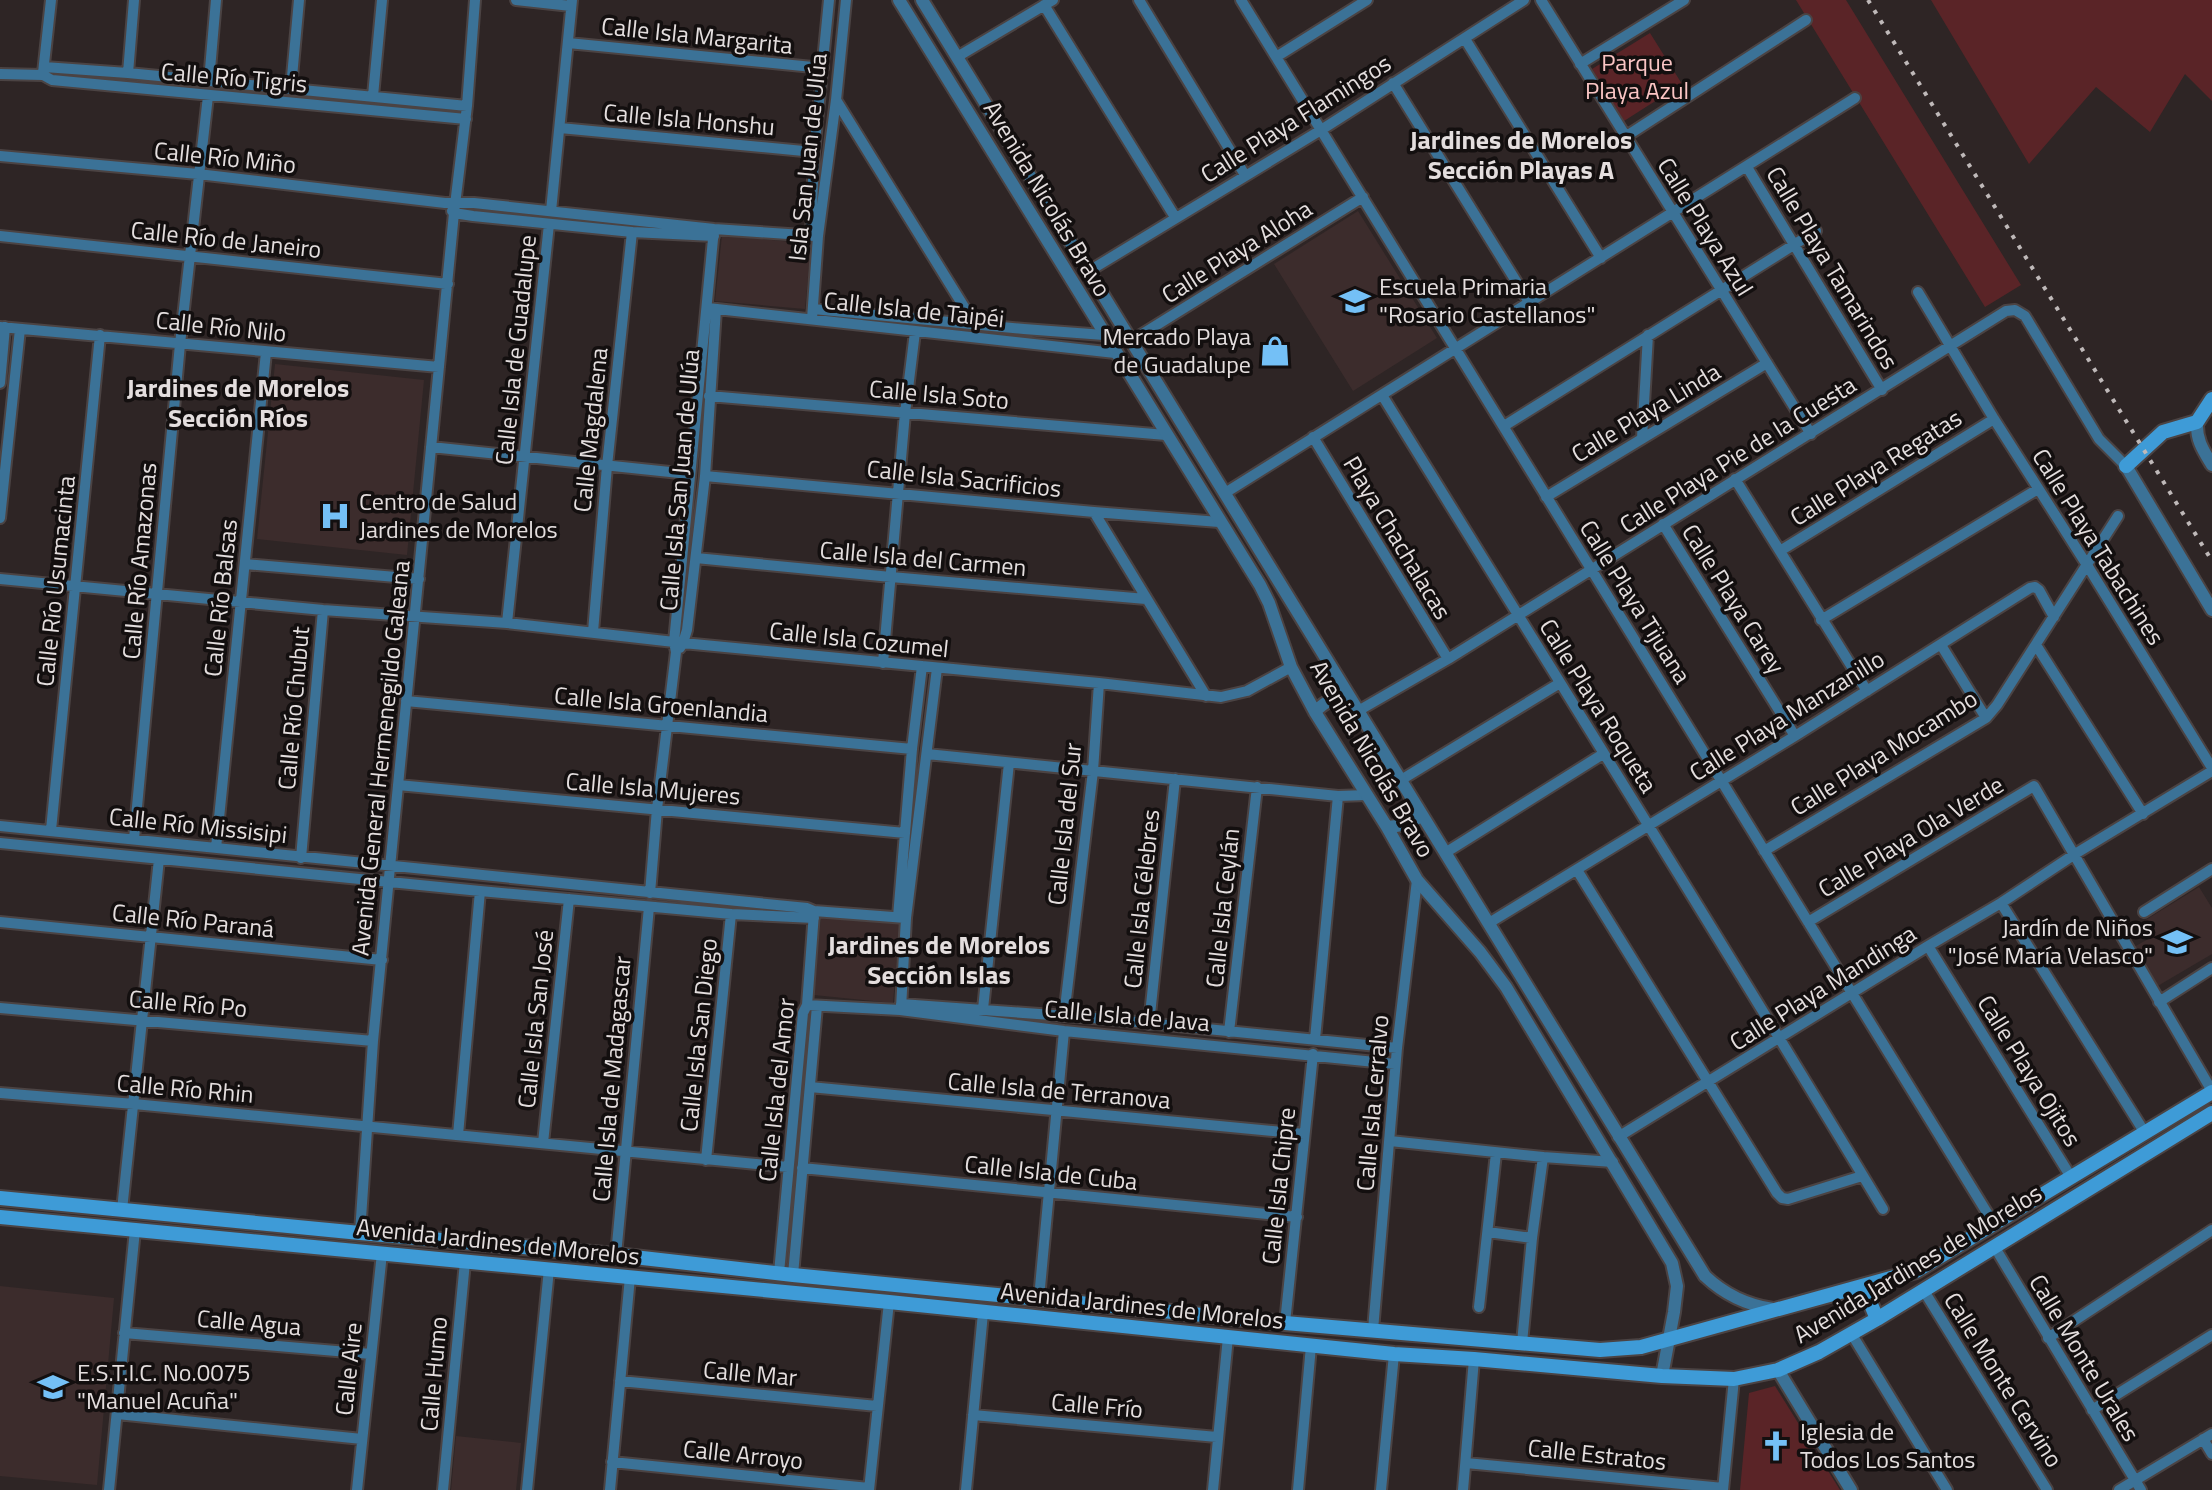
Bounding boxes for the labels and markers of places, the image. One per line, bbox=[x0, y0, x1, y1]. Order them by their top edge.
place label: Escuela Primaria "Rosario Castellanos" bbox=[1379, 268, 1595, 332]
school or university icon: Escuela Primaria "Rosario Castellanos" bbox=[1338, 284, 1372, 318]
place label: Mercado Playa de Guadalupe bbox=[1103, 318, 1251, 382]
shop icon: Mercado Playa de Guadalupe bbox=[1258, 334, 1292, 368]
place label: Centro de Salud Jardines de Morelos bbox=[359, 483, 558, 547]
hospital icon: Centro de Salud Jardines de Morelos bbox=[318, 499, 352, 533]
place label: Jardín de Niños "José María Velasco" bbox=[1948, 909, 2153, 973]
school or university icon: Jardín de Niños "José María Velasco" bbox=[2160, 925, 2194, 959]
place label: E.S.T.I.C. No.0075 "Manuel Acuña" bbox=[77, 1354, 250, 1418]
school or university icon: E.S.T.I.C. No.0075 "Manuel Acuña" bbox=[36, 1370, 70, 1404]
place label: Iglesia de Todos Los Santos bbox=[1800, 1413, 1976, 1477]
church icon: Iglesia de Todos Los Santos bbox=[1759, 1429, 1793, 1463]

